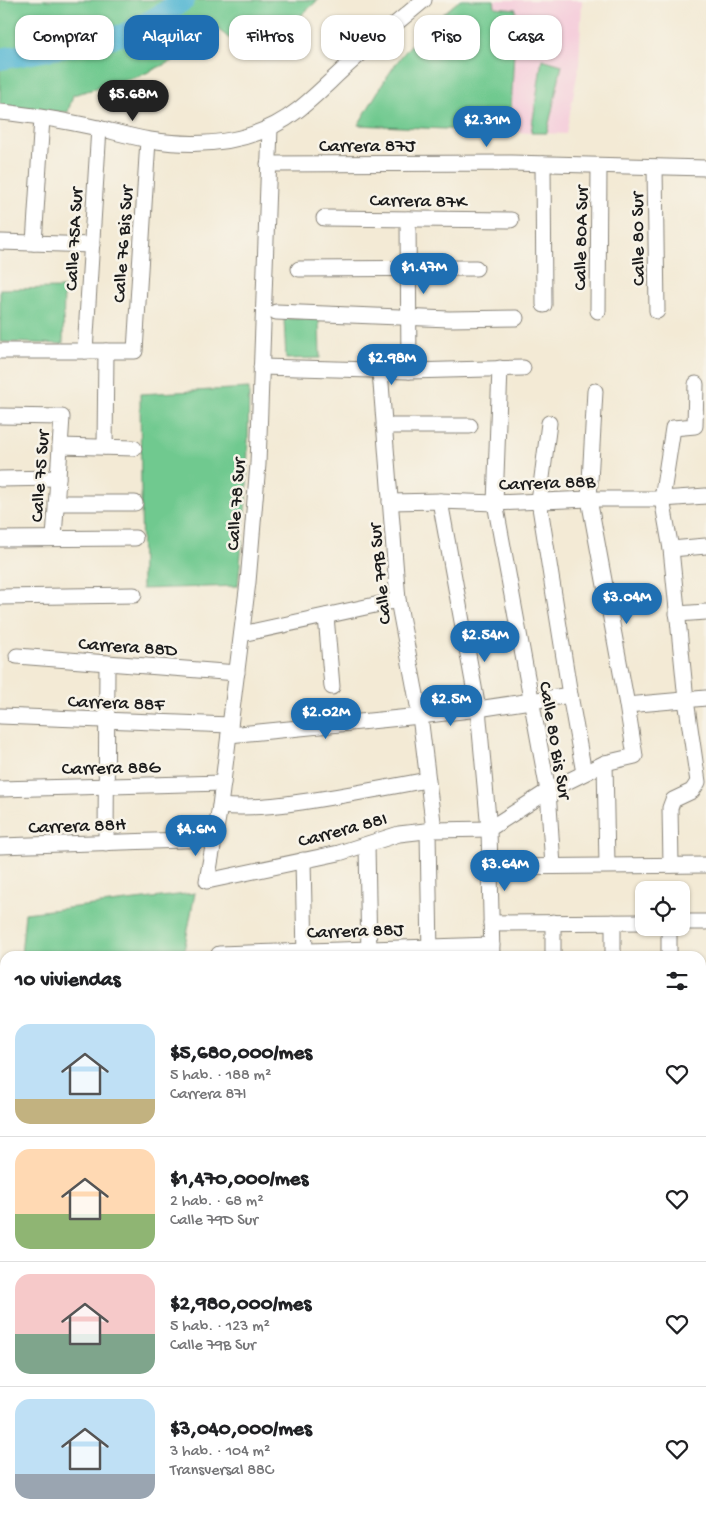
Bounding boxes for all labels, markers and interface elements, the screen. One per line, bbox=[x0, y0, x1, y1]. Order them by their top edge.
chip: Comprar bbox=[15, 15, 114, 60]
chip: Alquilar bbox=[124, 15, 219, 60]
chip: Filtros bbox=[229, 15, 311, 60]
chip: Nuevo bbox=[321, 15, 404, 60]
chip: Piso bbox=[414, 15, 480, 60]
chip: Casa bbox=[490, 15, 562, 60]
pin: $5.68M bbox=[92, 80, 174, 122]
text: $5.68M bbox=[109, 86, 157, 105]
pin: $2.31M bbox=[446, 106, 528, 148]
text: $2.31M bbox=[464, 112, 510, 131]
street label: Carrera 87J bbox=[319, 136, 416, 159]
street label: Calle 76 Bis Sur bbox=[109, 183, 140, 304]
street label: Calle 80A Sur bbox=[570, 183, 595, 291]
street label: Calle 75A Sur bbox=[61, 185, 90, 291]
street label: Carrera 87K bbox=[369, 190, 469, 215]
street label: Calle 80 Sur bbox=[627, 190, 652, 286]
pin: $1.47M bbox=[383, 252, 465, 295]
text: $1.47M bbox=[401, 259, 447, 278]
pin: $2.98M bbox=[351, 344, 433, 386]
text: $2.98M bbox=[368, 350, 416, 369]
street label: Calle 75 Sur bbox=[27, 427, 56, 523]
street label: Calle 78 Sur bbox=[223, 455, 252, 551]
street label: Carrera 88B bbox=[499, 471, 597, 498]
street label: Calle 79B Sur bbox=[364, 520, 398, 625]
pin: $3.04M bbox=[586, 582, 668, 625]
text: $3.04M bbox=[603, 589, 651, 608]
pin: $2.54M bbox=[444, 620, 526, 663]
text: $2.54M bbox=[461, 627, 509, 646]
street label: Carrera 88D bbox=[78, 634, 179, 663]
street label: Calle 80 Bis Sur bbox=[532, 680, 576, 803]
pin: $2.5M bbox=[416, 684, 486, 727]
street label: Carrera 88F bbox=[67, 691, 166, 718]
text: $2.5M bbox=[431, 691, 471, 710]
pin: $2.02M bbox=[285, 698, 367, 740]
text: $2.02M bbox=[302, 704, 350, 723]
street label: Carrera 88G bbox=[62, 757, 162, 782]
street label: Carrera 88I bbox=[296, 808, 390, 854]
street label: Carrera 88H bbox=[28, 814, 126, 841]
pin: $4.6M bbox=[161, 814, 231, 857]
text: $4.6M bbox=[177, 821, 216, 840]
pin: $3.64M bbox=[464, 850, 546, 892]
text: $3.64M bbox=[481, 856, 529, 875]
map controls bbox=[635, 881, 690, 936]
button: locate bbox=[635, 881, 690, 936]
street label: Carrera 88J bbox=[306, 919, 405, 946]
icon: filters bbox=[663, 967, 691, 995]
text: 10 viviendas bbox=[15, 969, 121, 994]
text: $5,680,000/mes bbox=[170, 1042, 312, 1067]
icon: home bbox=[55, 1044, 115, 1104]
icon: heart bbox=[663, 1060, 691, 1088]
text: 5 hab. · 188 m² bbox=[170, 1067, 271, 1086]
text: Carrera 87I bbox=[170, 1086, 246, 1105]
text: $1,470,000/mes bbox=[170, 1168, 308, 1193]
icon: home bbox=[55, 1169, 115, 1229]
icon: heart bbox=[663, 1185, 691, 1213]
text: 2 hab. · 68 m² bbox=[170, 1193, 264, 1212]
text: Calle 79D Sur bbox=[170, 1212, 258, 1231]
text: $2,980,000/mes bbox=[170, 1293, 311, 1318]
icon: home bbox=[55, 1294, 115, 1354]
icon: heart bbox=[663, 1310, 691, 1338]
text: 5 hab. · 123 m² bbox=[170, 1318, 270, 1337]
text: Calle 79B Sur bbox=[170, 1337, 256, 1356]
text: $3,040,000/mes bbox=[170, 1418, 312, 1443]
icon: home bbox=[55, 1419, 115, 1479]
icon: heart bbox=[663, 1435, 691, 1463]
text: 3 hab. · 104 m² bbox=[170, 1443, 270, 1462]
text: Transversal 88C bbox=[170, 1462, 273, 1481]

